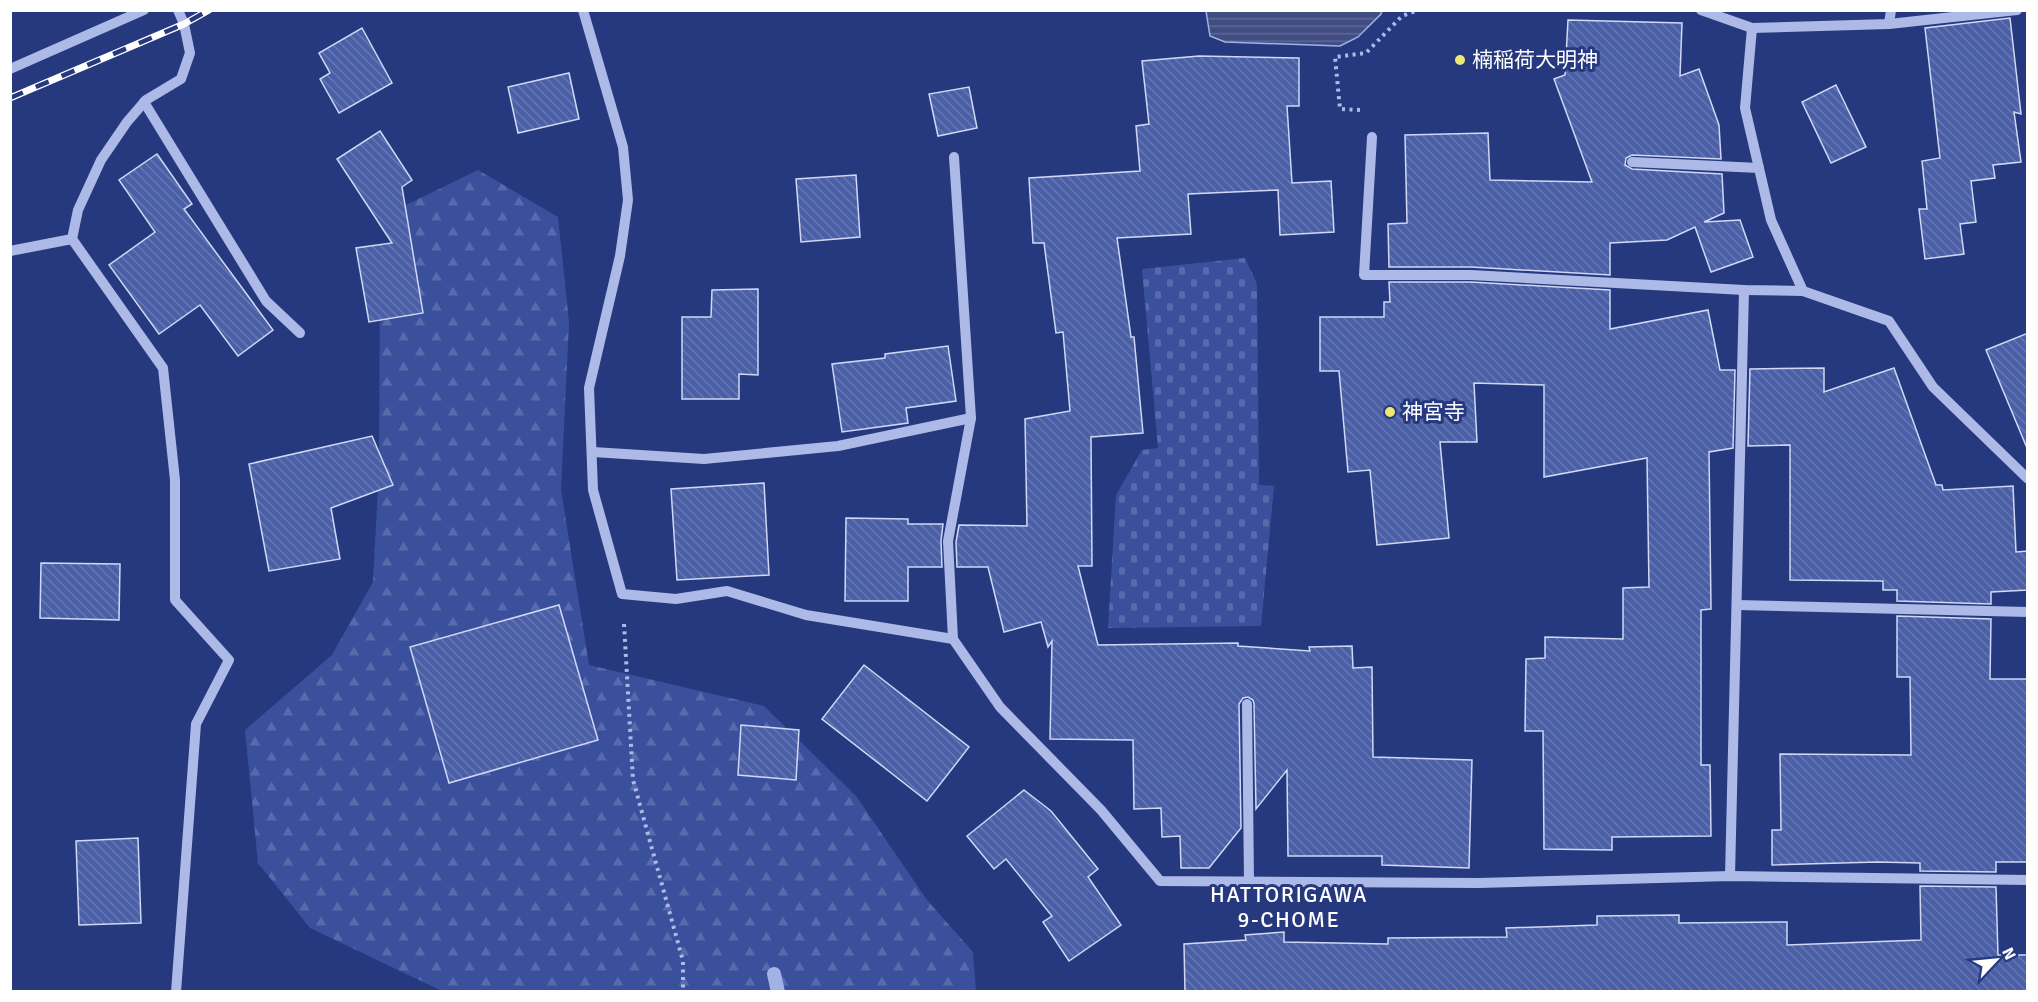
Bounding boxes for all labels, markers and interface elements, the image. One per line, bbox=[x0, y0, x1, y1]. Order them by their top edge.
place label: 楠稲荷大明神 bbox=[1472, 47, 1598, 73]
marker: 楠稲荷大明神 bbox=[1453, 53, 1467, 67]
place label: 神宮寺 bbox=[1402, 399, 1465, 425]
marker: 神宮寺 bbox=[1383, 405, 1397, 419]
district label: HATTORIGAWA 9-CHOME bbox=[1210, 881, 1368, 933]
north arrow bbox=[1966, 930, 2026, 990]
text: N bbox=[1997, 944, 2020, 963]

